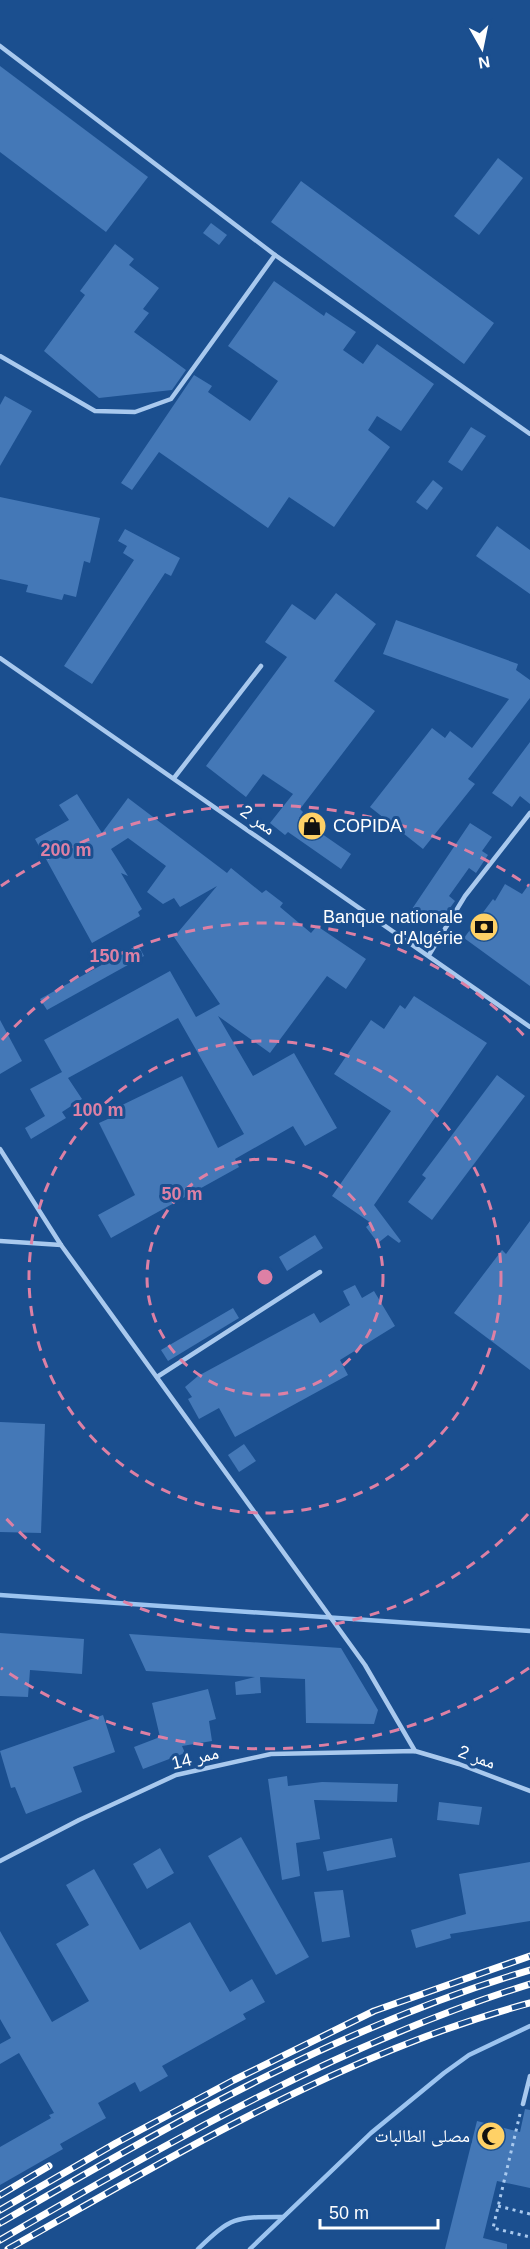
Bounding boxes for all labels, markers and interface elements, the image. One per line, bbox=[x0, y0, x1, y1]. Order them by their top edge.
north arrow bbox=[452, 18, 512, 78]
text: N bbox=[477, 53, 491, 72]
street label: ممر 2 bbox=[237, 801, 279, 839]
shop icon: COPIDA bbox=[296, 810, 328, 842]
place label: COPIDA bbox=[333, 816, 402, 836]
text: 200 m bbox=[40, 840, 92, 860]
place label: Banque nationale d'Algérie bbox=[323, 907, 463, 948]
bank icon: Banque nationale d'Algérie bbox=[468, 911, 500, 943]
text: 150 m bbox=[89, 946, 141, 966]
text: 100 m bbox=[72, 1100, 124, 1120]
text: 50 m bbox=[161, 1184, 203, 1204]
centre of rings bbox=[255, 1267, 275, 1287]
street label: ممر 2 bbox=[456, 1741, 498, 1773]
street label: ممر 14 bbox=[169, 1742, 221, 1774]
mosque icon: مصلى الطالبات bbox=[475, 2120, 507, 2152]
place label: مصلى الطالبات bbox=[375, 2126, 470, 2147]
scale bar bbox=[320, 2192, 438, 2230]
text: 50 m bbox=[329, 2203, 369, 2223]

